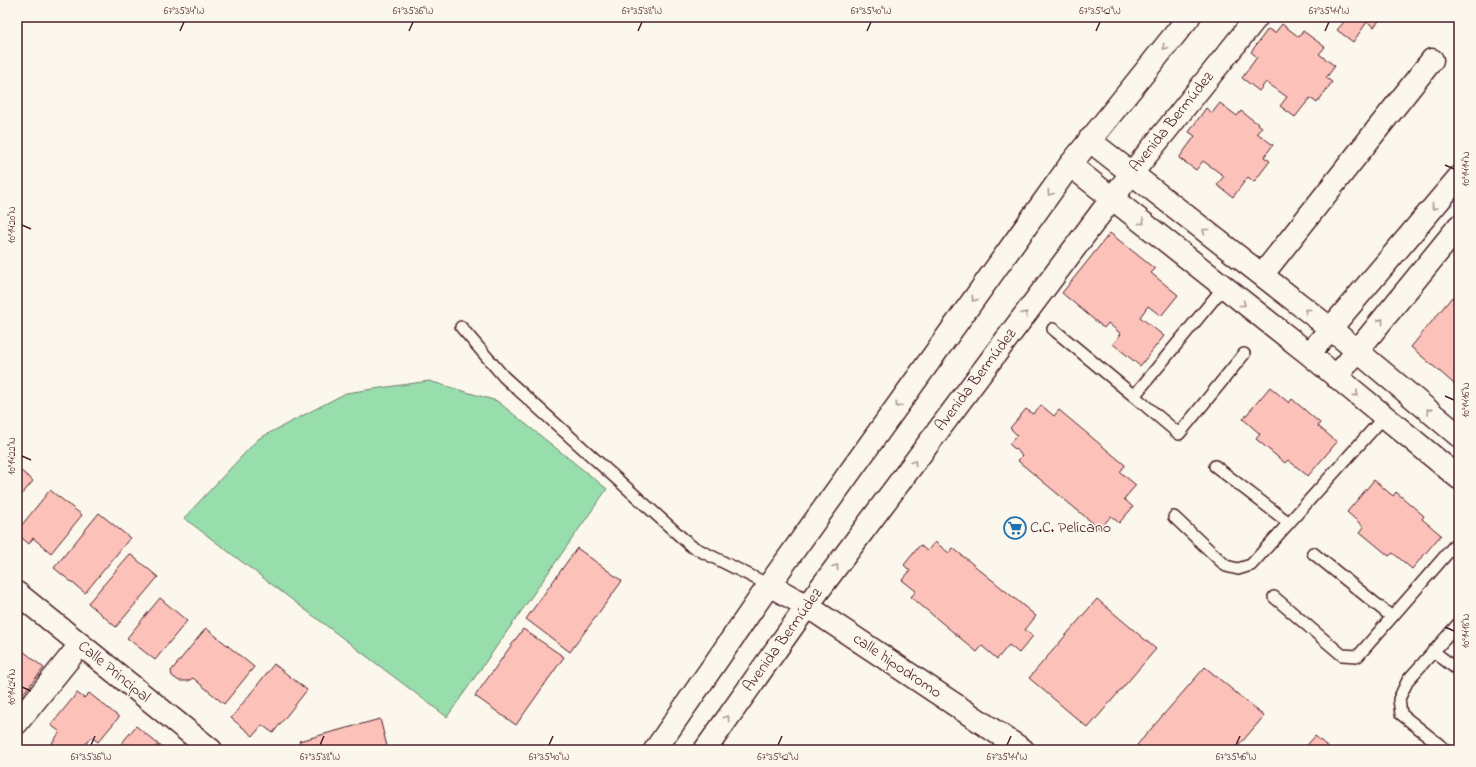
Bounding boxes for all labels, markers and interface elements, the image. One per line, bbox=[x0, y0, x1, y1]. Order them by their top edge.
text: 67°35'34"W bbox=[164, 4, 204, 19]
text: 67°35'36"W bbox=[393, 4, 434, 19]
text: 67°35'38"W bbox=[622, 4, 662, 19]
text: 67°35'40"W bbox=[851, 4, 892, 19]
text: 67°35'42"W bbox=[1079, 4, 1121, 19]
text: 67°35'44"W bbox=[1309, 4, 1349, 19]
one-way arrow bbox=[1162, 43, 1169, 50]
street label: Avenida Bermúdez bbox=[1124, 66, 1220, 177]
text: 10°14'14"N bbox=[1459, 151, 1474, 186]
one-way arrow bbox=[1047, 189, 1054, 196]
one-way arrow bbox=[1431, 202, 1438, 210]
text: 10°14'20"N bbox=[5, 206, 20, 243]
one-way arrow bbox=[1137, 218, 1144, 225]
one-way arrow bbox=[1202, 228, 1209, 235]
one-way arrow bbox=[971, 295, 979, 302]
one-way arrow bbox=[1239, 299, 1246, 306]
one-way arrow bbox=[1305, 308, 1312, 315]
one-way arrow bbox=[1020, 311, 1028, 318]
one-way arrow bbox=[1377, 318, 1384, 326]
street label: Avenida Bermúdez bbox=[929, 323, 1023, 436]
text: 10°14'16"N bbox=[1459, 382, 1474, 418]
one-way arrow bbox=[1351, 389, 1358, 396]
one-way arrow bbox=[896, 400, 903, 407]
one-way arrow bbox=[1426, 409, 1434, 416]
text: 10°14'22"N bbox=[5, 437, 20, 475]
one-way arrow bbox=[909, 460, 917, 467]
supermarket icon: C.C. Pelícano bbox=[1002, 515, 1028, 541]
place label: C.C. Pelícano bbox=[1030, 516, 1111, 540]
one-way arrow bbox=[831, 565, 838, 572]
street label: Avenida Bermúdez bbox=[737, 583, 829, 697]
text: 10°14'18"N bbox=[1459, 613, 1474, 648]
street label: calle hipodromo bbox=[848, 627, 946, 705]
street label: Calle Principal bbox=[72, 635, 156, 709]
text: 10°14'24"N bbox=[5, 668, 20, 705]
one-way arrow bbox=[722, 716, 729, 723]
text: 67°35'36"W bbox=[71, 750, 112, 765]
text: 67°35'38"W bbox=[300, 750, 340, 765]
text: 67°35'40"W bbox=[529, 750, 570, 765]
text: 67°35'42"W bbox=[757, 750, 799, 765]
text: 67°35'44"W bbox=[987, 750, 1027, 765]
text: 67°35'46"W bbox=[1216, 750, 1257, 765]

